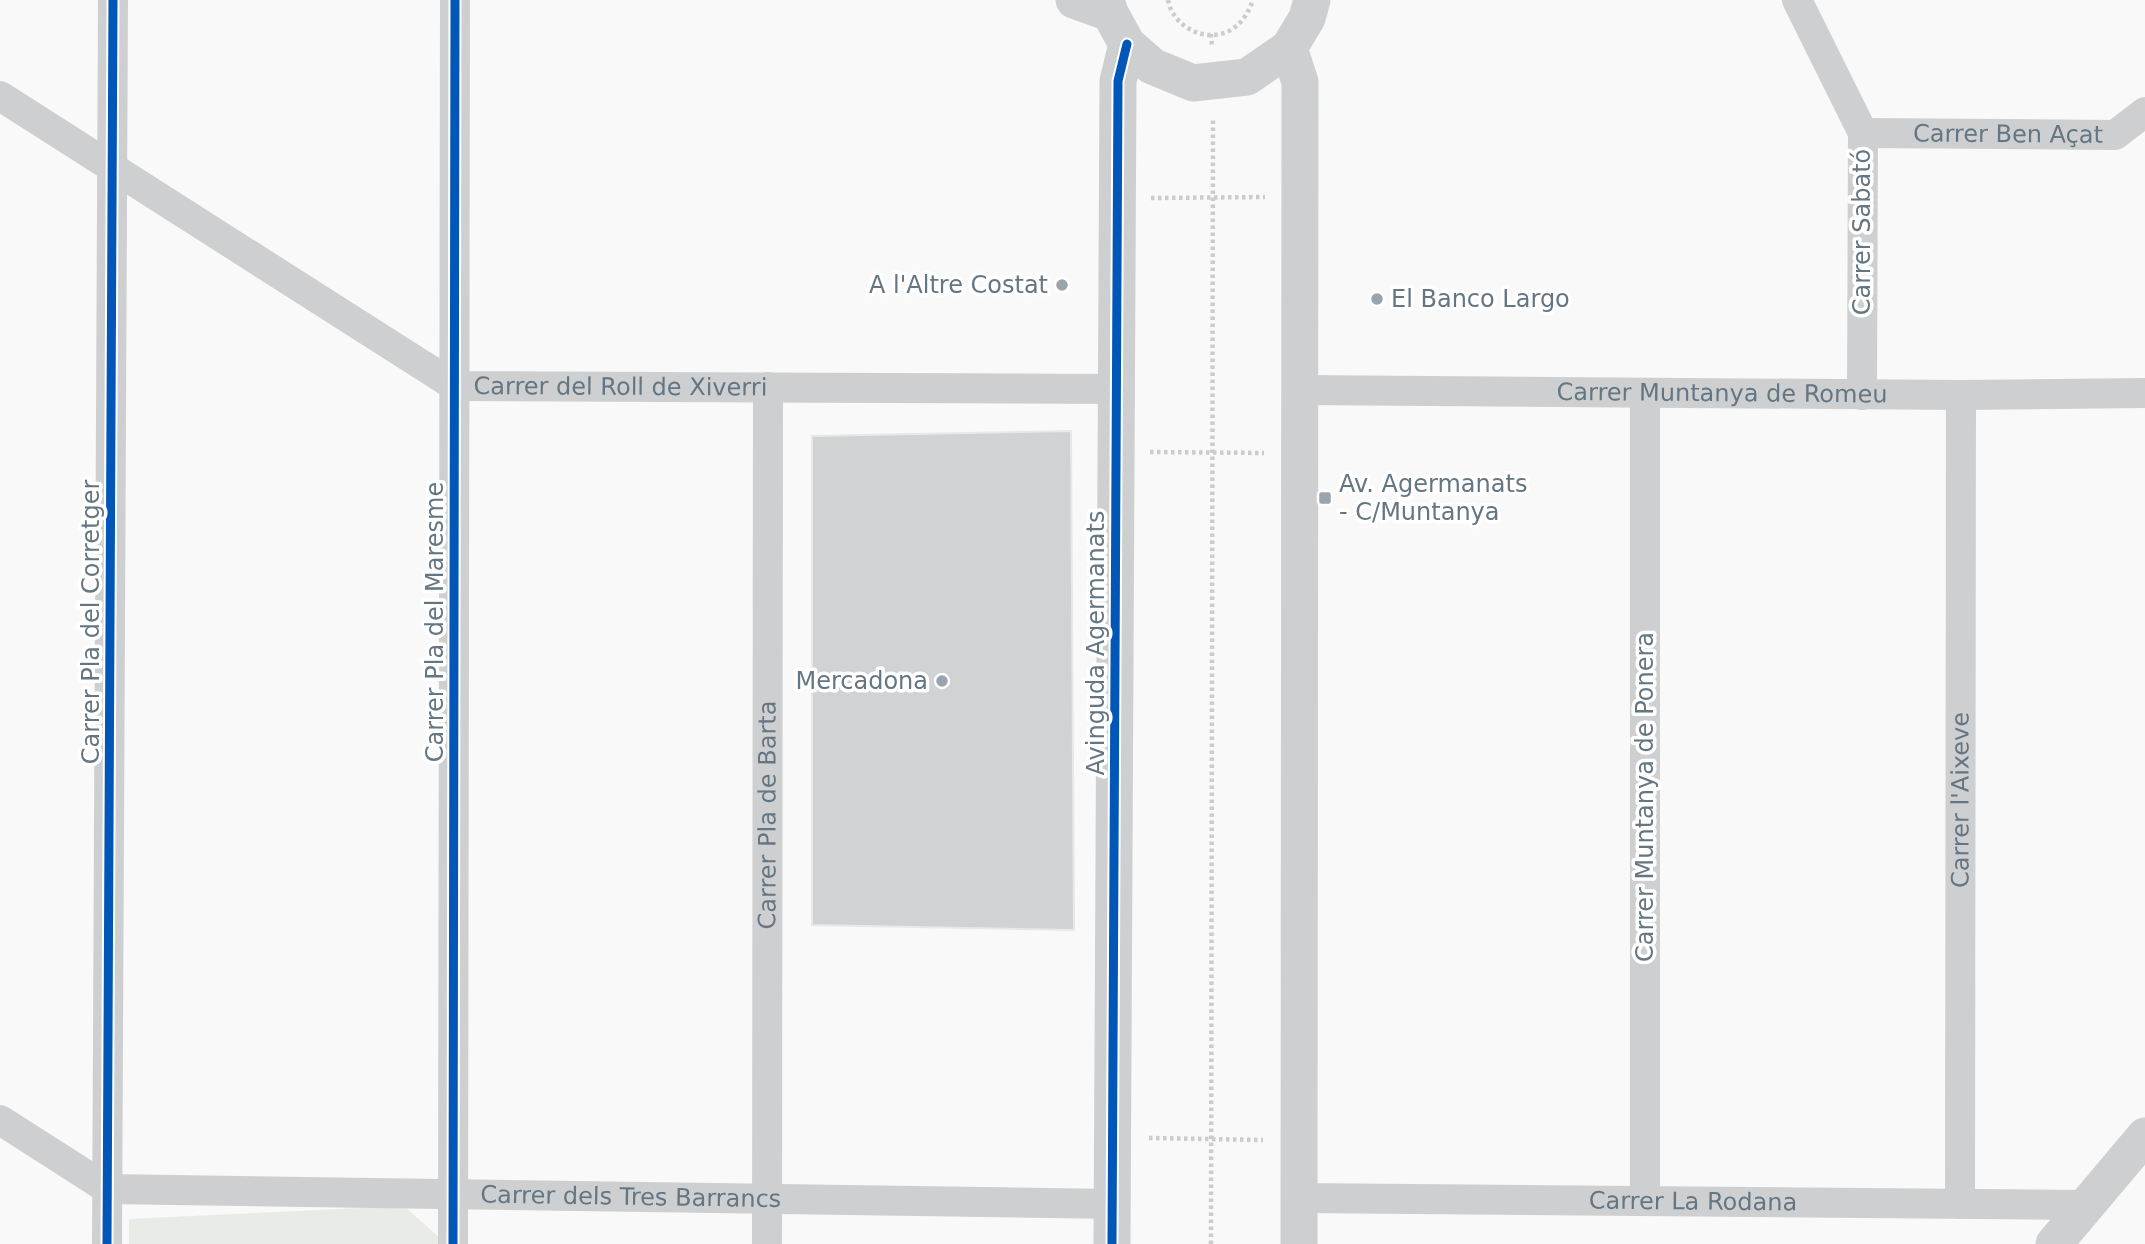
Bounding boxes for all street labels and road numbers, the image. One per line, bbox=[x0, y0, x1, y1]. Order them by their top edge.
street label: Carrer Ben Açat bbox=[1913, 119, 2103, 149]
street label: Carrer Sabató bbox=[1848, 149, 1876, 315]
street label: Carrer del Roll de Xiverri bbox=[473, 372, 767, 401]
street label: Carrer Muntanya de Romeu bbox=[1556, 378, 1888, 408]
street label: Carrer Pla del Corretger bbox=[77, 480, 105, 764]
street label: Carrer Pla del Maresme bbox=[421, 482, 449, 762]
street label: Avinguda Agermanats bbox=[1082, 511, 1110, 775]
street label: Carrer Muntanya de Ponera bbox=[1631, 632, 1659, 962]
street label: Carrer Pla de Barta bbox=[753, 701, 782, 929]
street label: Carrer l'Aixeve bbox=[1946, 712, 1975, 888]
street label: Carrer dels Tres Barrancs bbox=[480, 1181, 781, 1213]
street label: Carrer La Rodana bbox=[1589, 1187, 1797, 1216]

